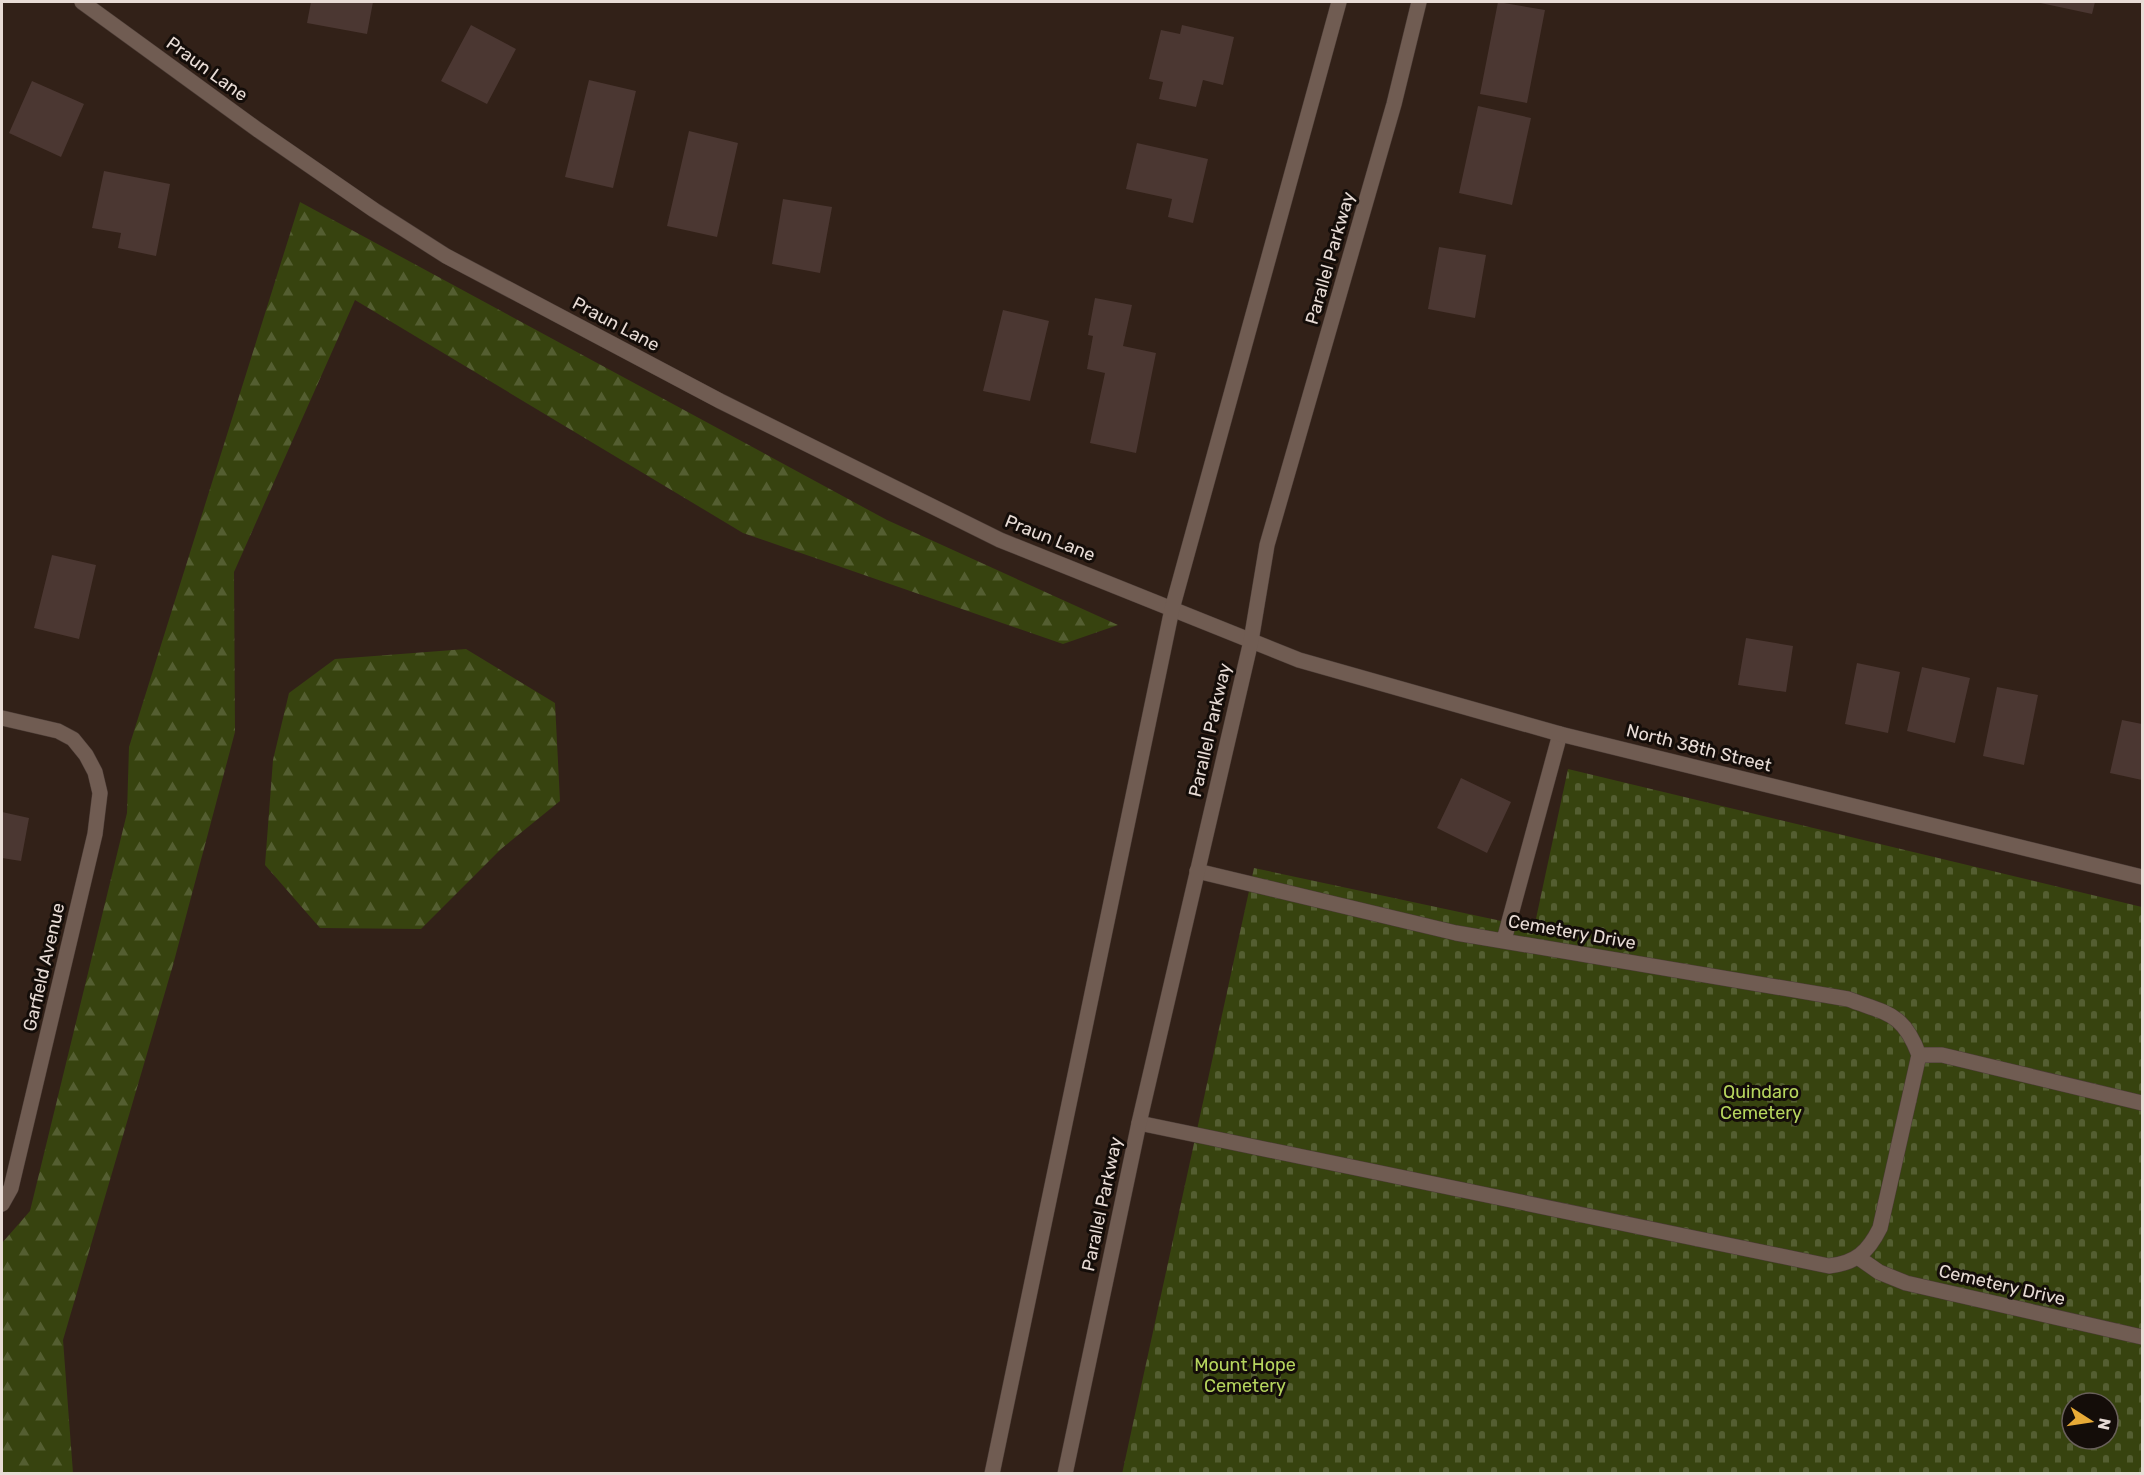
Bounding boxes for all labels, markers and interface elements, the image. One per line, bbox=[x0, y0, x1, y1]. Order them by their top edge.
street label: Praun Lane bbox=[162, 32, 252, 106]
street label: Parallel Parkway bbox=[1301, 189, 1359, 327]
street label: Praun Lane bbox=[569, 292, 663, 356]
street label: Praun Lane bbox=[1002, 510, 1098, 566]
street label: Parallel Parkway bbox=[1184, 661, 1236, 799]
street label: North 38th Street bbox=[1624, 719, 1774, 777]
street label: Garfield Avenue bbox=[19, 901, 69, 1033]
street label: Cemetery Drive bbox=[1506, 910, 1638, 954]
park label: Quindaro Cemetery bbox=[1720, 1081, 1802, 1124]
street label: Parallel Parkway bbox=[1077, 1135, 1127, 1273]
street label: Cemetery Drive bbox=[1937, 1260, 2067, 1310]
park label: Mount Hope Cemetery bbox=[1194, 1354, 1296, 1397]
north arrow bbox=[2060, 1391, 2120, 1451]
text: N bbox=[2094, 1416, 2115, 1432]

